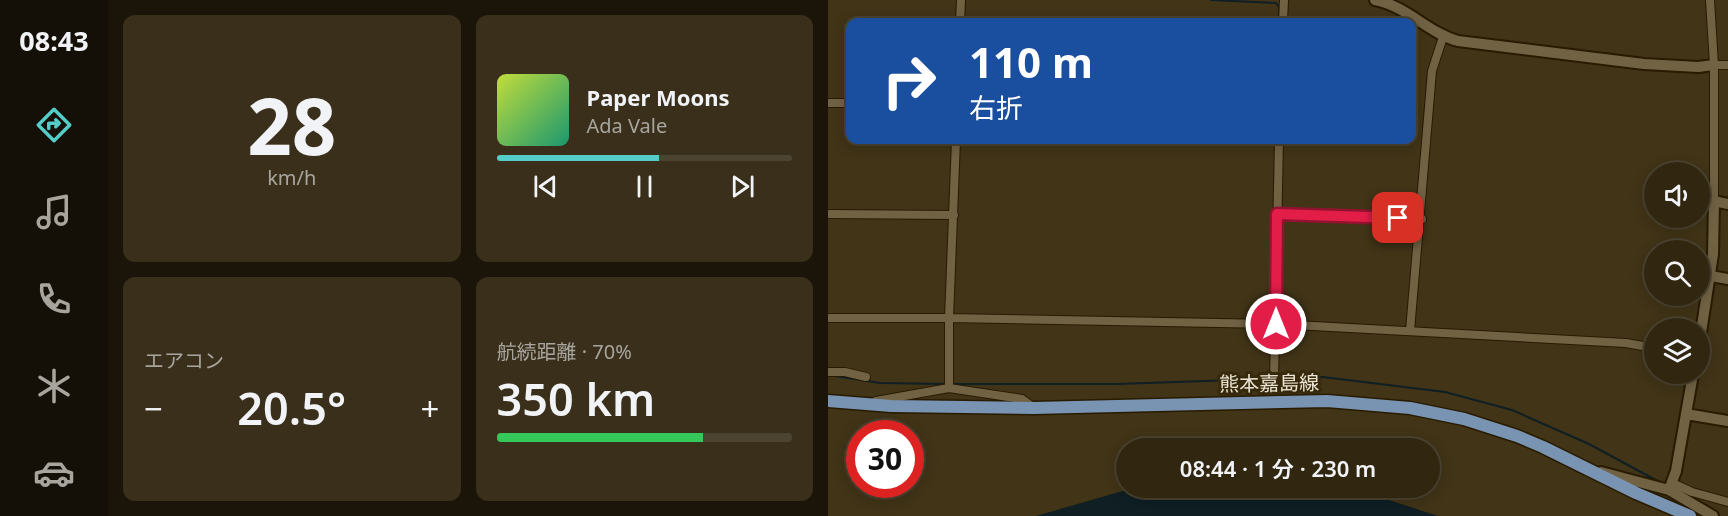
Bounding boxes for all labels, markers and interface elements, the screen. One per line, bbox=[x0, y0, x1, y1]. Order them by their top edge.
text: 08:43 bbox=[19, 22, 89, 59]
text: 110 m bbox=[969, 33, 1093, 90]
icon: right bbox=[870, 42, 948, 120]
text: 28 bbox=[247, 72, 336, 178]
text: Paper Moons bbox=[587, 82, 730, 112]
text: 右折 bbox=[969, 89, 1023, 126]
icon: directions bbox=[33, 104, 75, 146]
text: Ada Vale bbox=[587, 112, 667, 139]
map controls bbox=[1644, 162, 1710, 384]
button: sound bbox=[1644, 162, 1710, 228]
text: km/h bbox=[267, 164, 316, 191]
icon: previous bbox=[529, 170, 562, 203]
icon: pause bbox=[628, 170, 661, 203]
icon: next bbox=[726, 170, 759, 203]
icon: music bbox=[33, 191, 75, 233]
pin bbox=[1372, 192, 1423, 243]
icon: arrive bbox=[1381, 201, 1414, 234]
button: search bbox=[1644, 240, 1710, 306]
icon: phone bbox=[33, 278, 75, 320]
position arrow bbox=[1244, 292, 1308, 356]
button: layers bbox=[1644, 318, 1710, 384]
text: 航続距離 · 70% bbox=[497, 338, 632, 365]
text: エアコン bbox=[144, 347, 224, 374]
icon: climate bbox=[33, 365, 75, 407]
text: 350 km bbox=[497, 368, 655, 429]
street label: 熊本嘉島線 bbox=[1219, 369, 1319, 397]
text: 20.5° bbox=[237, 377, 346, 438]
text: − bbox=[144, 386, 163, 431]
text: + bbox=[421, 386, 440, 431]
speed limit sign: 30 bbox=[846, 420, 924, 498]
icon: car bbox=[33, 452, 75, 494]
text: 08:44 · 1 分 · 230 m bbox=[1180, 453, 1376, 483]

